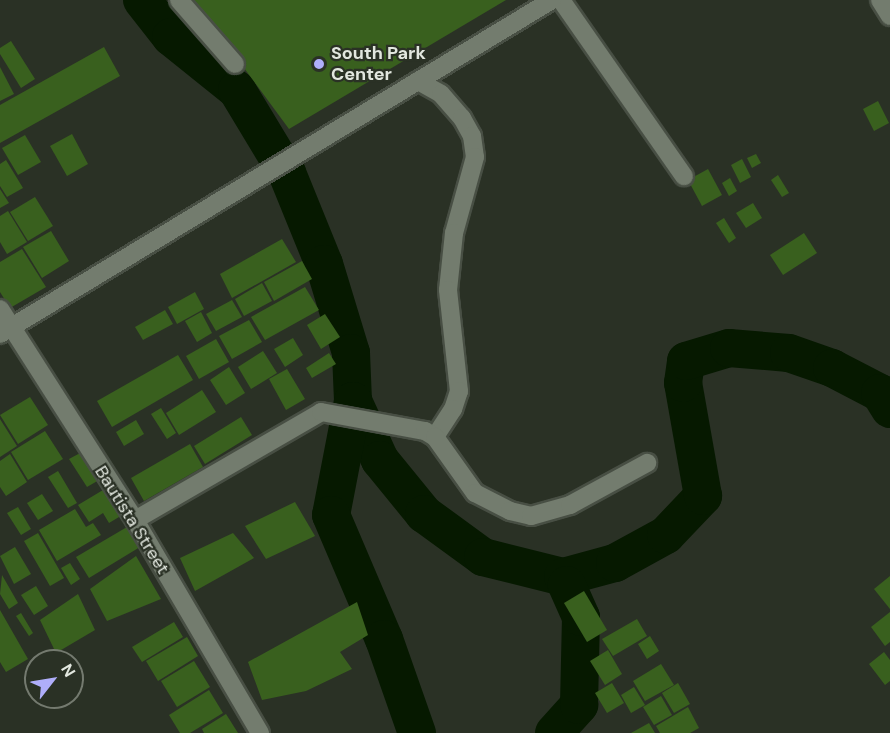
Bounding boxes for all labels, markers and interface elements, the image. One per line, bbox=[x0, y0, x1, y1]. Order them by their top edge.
place label: South Park Center bbox=[331, 43, 426, 86]
marker: South Park Center bbox=[312, 57, 326, 71]
street label: Bautista Street bbox=[90, 462, 174, 578]
north arrow bbox=[24, 649, 84, 709]
text: N bbox=[56, 660, 80, 681]

